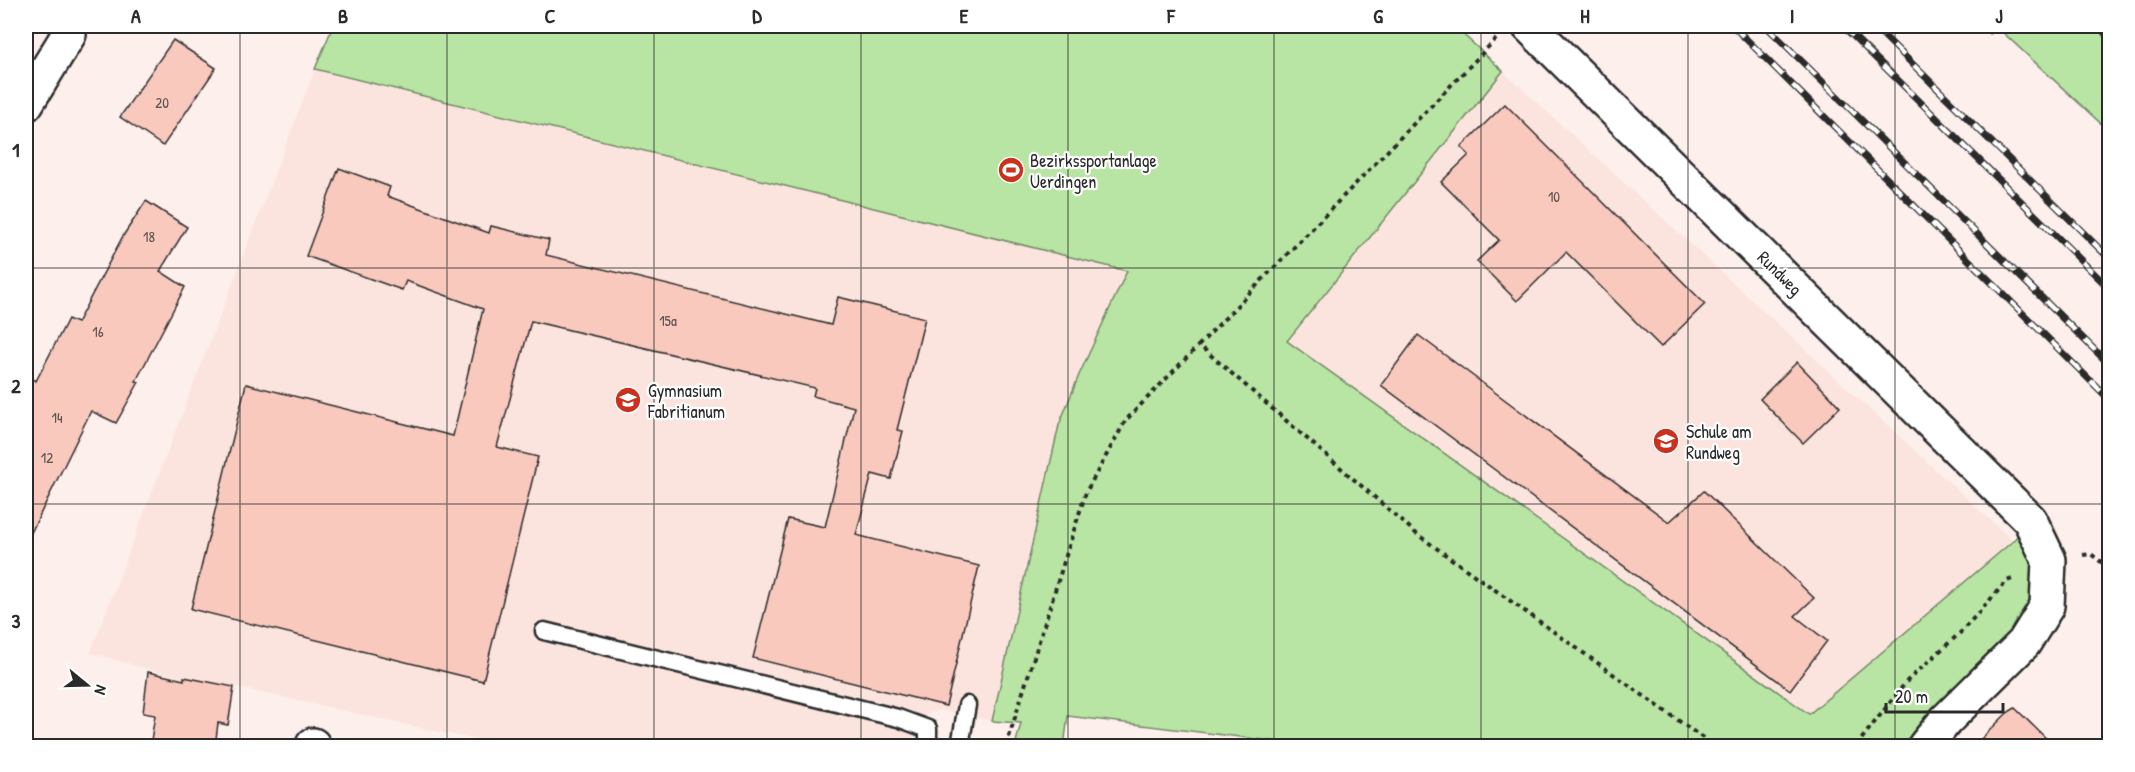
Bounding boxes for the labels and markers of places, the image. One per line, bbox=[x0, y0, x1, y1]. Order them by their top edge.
place label: Bezirkssportanlage Uerdingen bbox=[1030, 148, 1157, 194]
sports icon: Bezirkssportanlage Uerdingen bbox=[996, 155, 1026, 185]
place label: Gymnasium Fabritianum bbox=[647, 378, 725, 424]
school or university icon: Gymnasium Fabritianum bbox=[613, 385, 643, 415]
place label: Schule am Rundweg bbox=[1686, 419, 1751, 465]
school or university icon: Schule am Rundweg bbox=[1651, 426, 1681, 456]

